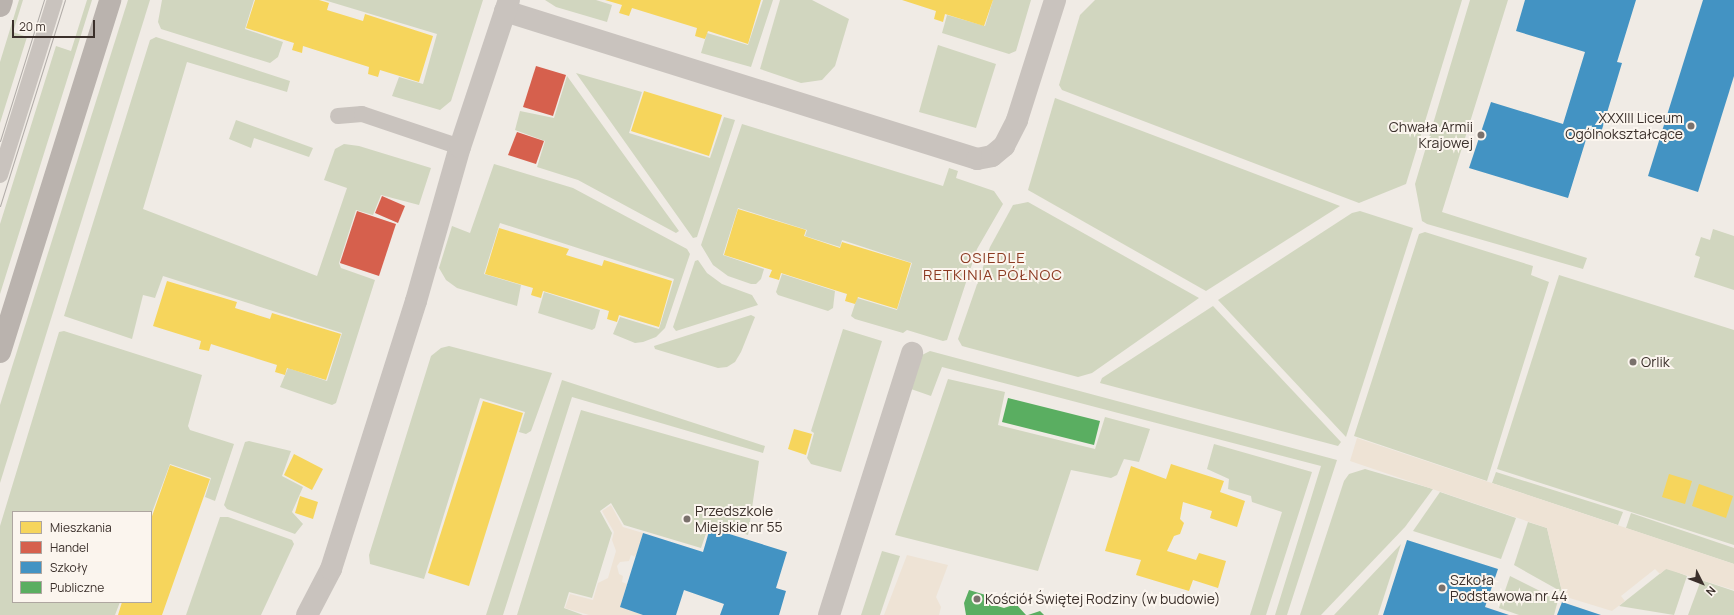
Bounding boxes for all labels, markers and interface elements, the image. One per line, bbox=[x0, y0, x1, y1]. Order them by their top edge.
scale bar bbox=[14, 12, 97, 38]
text: 20 m bbox=[19, 18, 46, 35]
place label: XXXIII Liceum Ogólnokształcące bbox=[1565, 110, 1683, 142]
place label: Chwała Armii Krajowej bbox=[1389, 119, 1473, 152]
marker: XXXIII Liceum Ogólnokształcące bbox=[1686, 121, 1696, 131]
marker: Chwała Armii Krajowej bbox=[1476, 130, 1486, 140]
district label: OSIEDLE RETKINIA PÓŁNOC bbox=[923, 248, 1063, 283]
place label: Orlik bbox=[1641, 354, 1670, 370]
marker: Orlik bbox=[1628, 357, 1638, 367]
place label: Przedszkole Miejskie nr 55 bbox=[695, 503, 783, 536]
legend bbox=[12, 511, 152, 603]
marker: Przedszkole Miejskie nr 55 bbox=[682, 514, 692, 524]
text: Mieszkania bbox=[50, 519, 112, 536]
text: Handel bbox=[50, 539, 89, 556]
text: Szkoły bbox=[50, 559, 88, 576]
north arrow bbox=[1682, 563, 1722, 603]
place label: Szkoła Podstawowa nr 44 bbox=[1450, 572, 1568, 604]
text: Publiczne bbox=[50, 579, 104, 596]
marker: Szkoła Podstawowa nr 44 bbox=[1437, 583, 1447, 593]
text: N bbox=[1703, 583, 1720, 599]
place label: Kościół Świętej Rodziny (w budowie) bbox=[985, 591, 1220, 607]
marker: Kościół Świętej Rodziny (w budowie) bbox=[972, 594, 982, 604]

